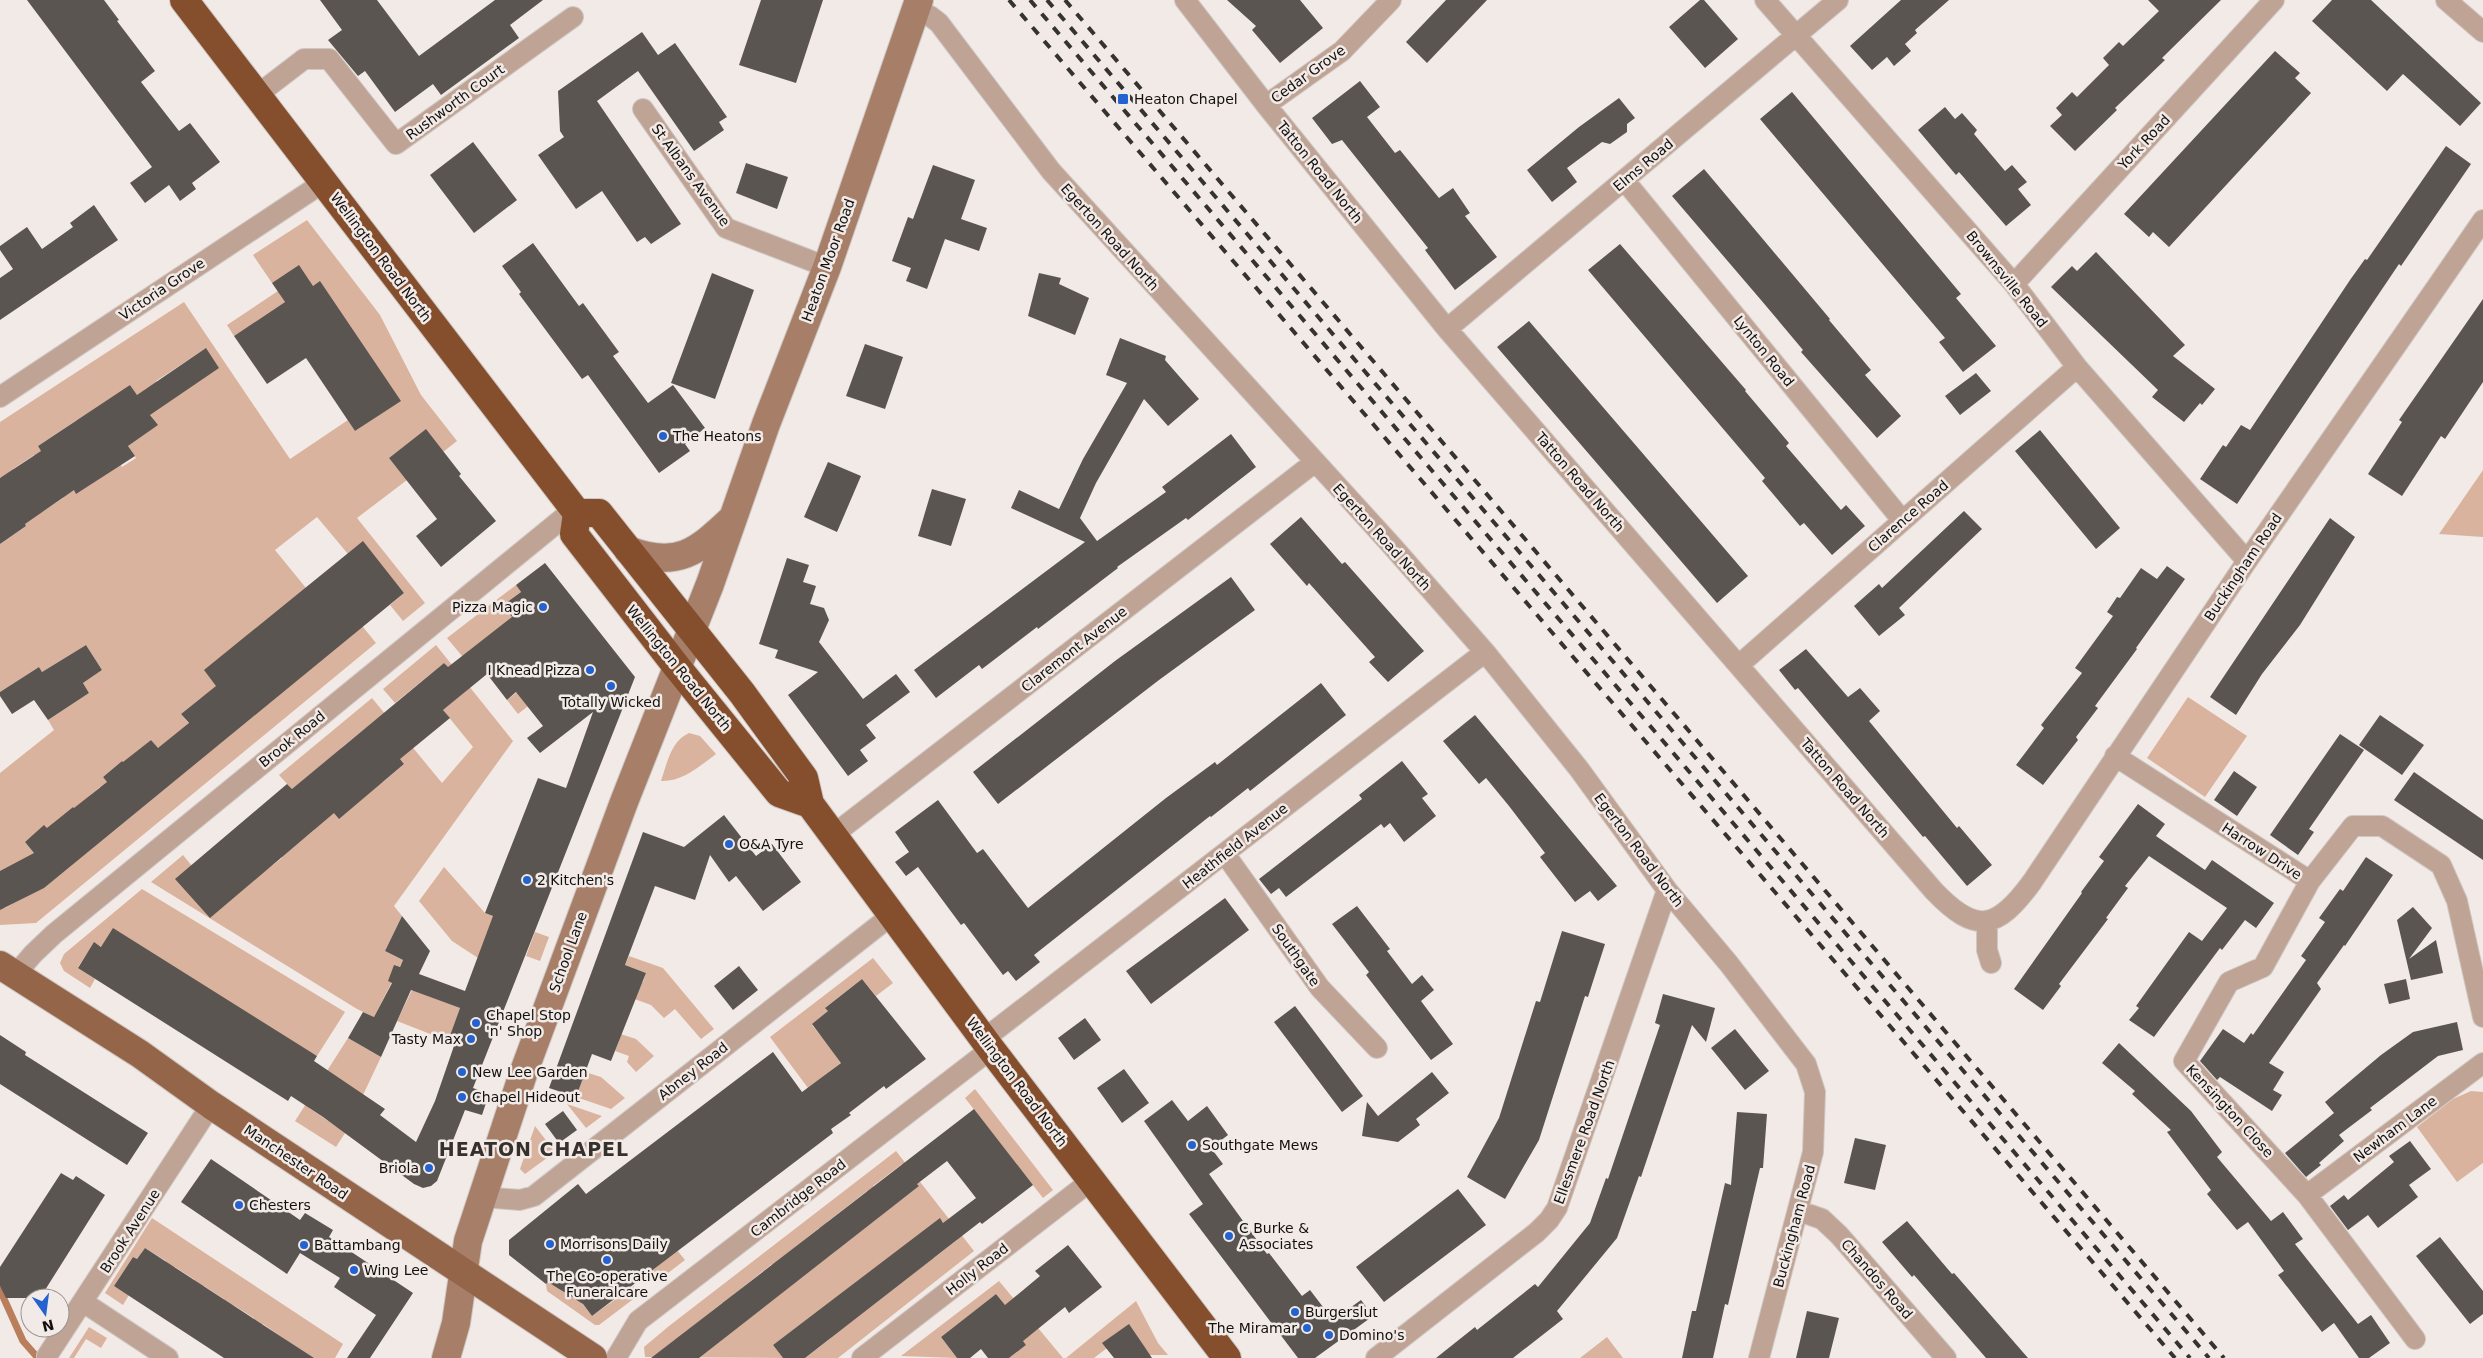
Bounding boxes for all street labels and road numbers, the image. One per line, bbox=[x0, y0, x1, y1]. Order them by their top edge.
street label: Cedar Grove bbox=[1268, 42, 1348, 106]
street label: Rushworth Court bbox=[403, 61, 508, 143]
street label: York Road bbox=[2114, 111, 2173, 173]
street label: Tatton Road North bbox=[1273, 117, 1366, 226]
street label: St Albans Avenue bbox=[649, 121, 733, 229]
street label: Elms Road bbox=[1610, 135, 1676, 195]
street label: Egerton Road North bbox=[1058, 180, 1162, 294]
street label: Wellington Road North bbox=[327, 189, 435, 325]
street label: Heaton Moor Road bbox=[798, 196, 858, 324]
street label: Brownsville Road bbox=[1963, 228, 2051, 330]
street label: Victoria Grove bbox=[116, 255, 208, 323]
street label: Lynton Road bbox=[1731, 312, 1797, 390]
street label: Tatton Road North bbox=[1532, 428, 1628, 535]
street label: Clarence Road bbox=[1865, 477, 1951, 555]
street label: Egerton Road North bbox=[1330, 480, 1434, 594]
street label: Buckingham Road bbox=[2201, 510, 2285, 624]
street label: Wellington Road North bbox=[623, 602, 735, 734]
street label: Claremont Avenue bbox=[1018, 603, 1130, 695]
street label: Brook Road bbox=[256, 708, 328, 770]
street label: Tatton Road North bbox=[1797, 734, 1893, 841]
street label: Egerton Road North bbox=[1591, 790, 1687, 910]
street label: Heathfield Avenue bbox=[1179, 800, 1291, 892]
street label: Harrow Drive bbox=[2219, 819, 2305, 883]
street label: School Lane bbox=[546, 909, 590, 995]
street label: Southgate bbox=[1269, 921, 1323, 989]
street label: Wellington Road North bbox=[963, 1014, 1071, 1150]
street label: Abney Road bbox=[655, 1039, 731, 1103]
street label: Ellesmere Road North bbox=[1550, 1058, 1618, 1206]
street label: Kensington Close bbox=[2183, 1062, 2277, 1160]
street label: Newham Lane bbox=[2350, 1093, 2440, 1165]
street label: Manchester Road bbox=[241, 1121, 351, 1203]
street label: Cambridge Road bbox=[747, 1156, 849, 1240]
street label: Buckingham Road bbox=[1770, 1163, 1818, 1289]
street label: Brook Avenue bbox=[97, 1186, 163, 1276]
street label: Chandos Road bbox=[1838, 1236, 1916, 1322]
street label: Holly Road bbox=[943, 1240, 1011, 1298]

